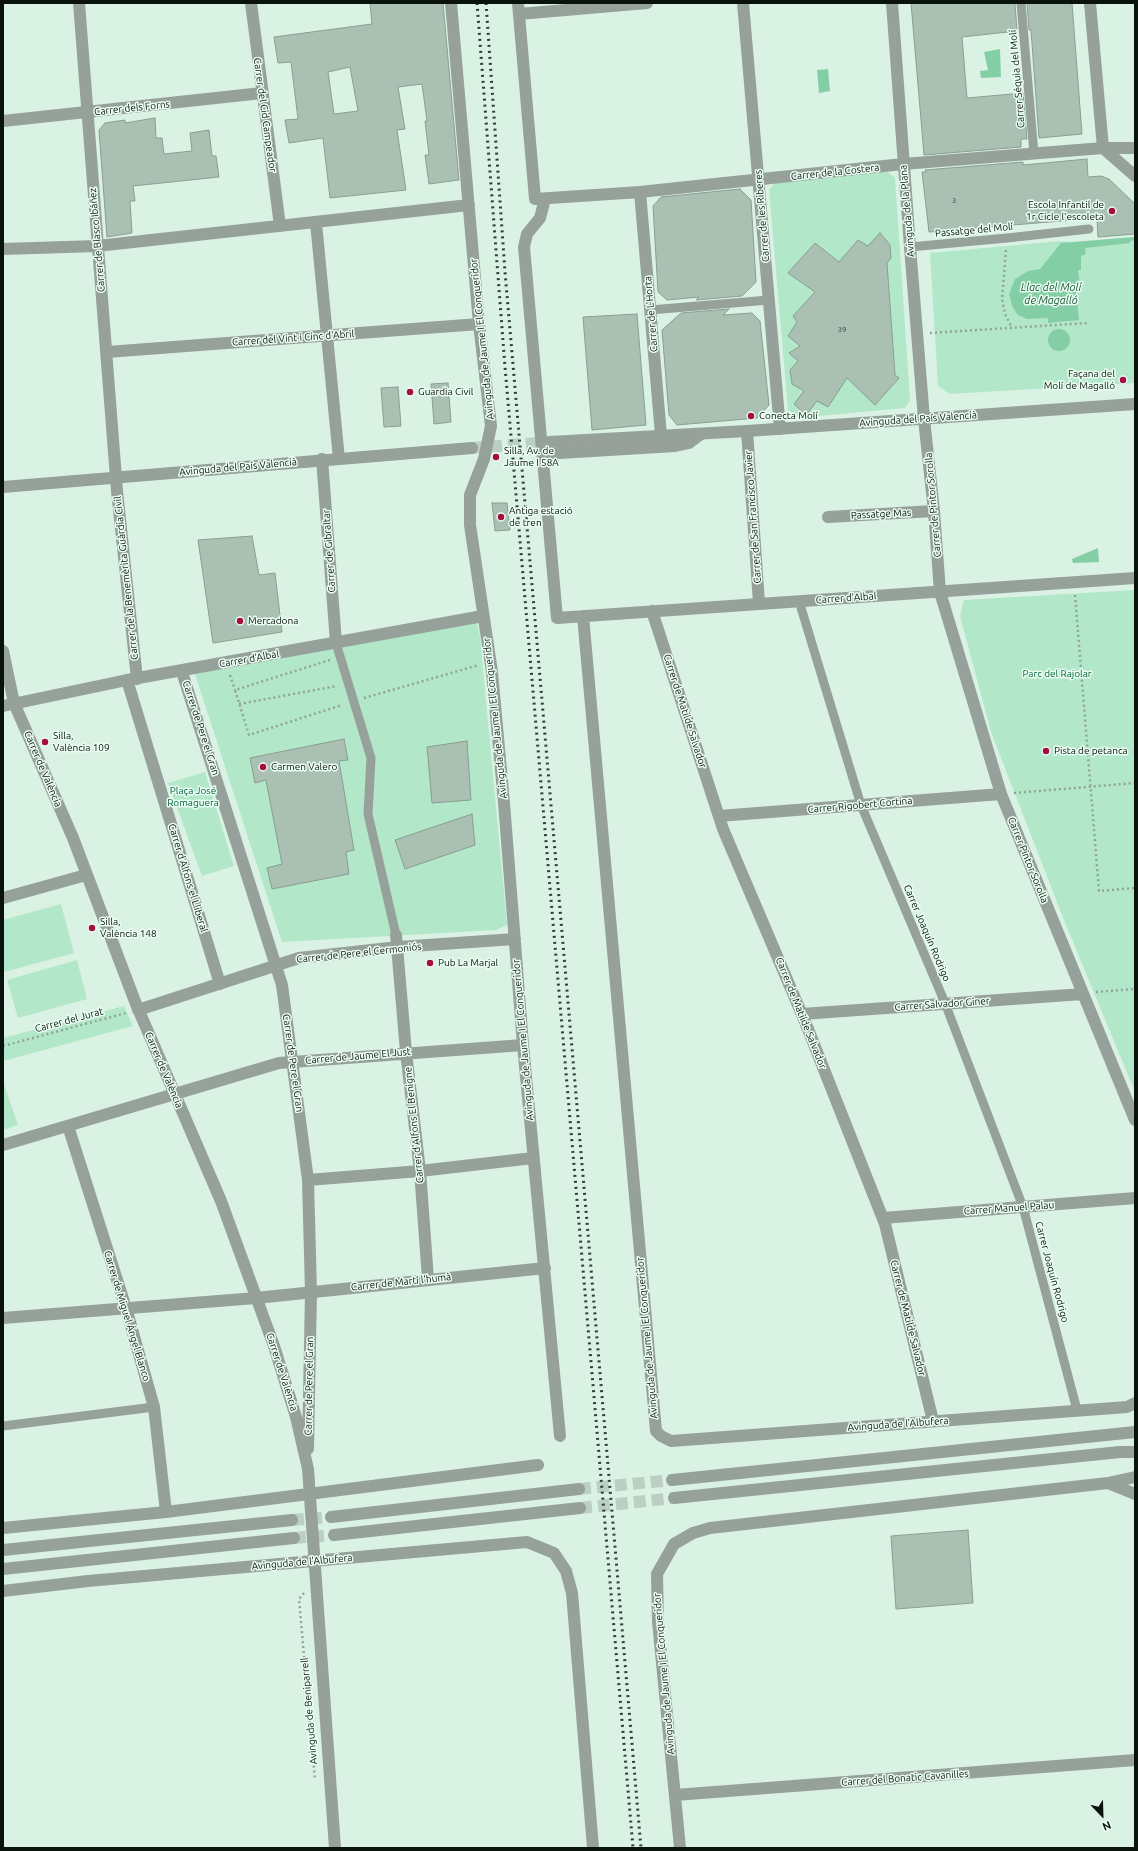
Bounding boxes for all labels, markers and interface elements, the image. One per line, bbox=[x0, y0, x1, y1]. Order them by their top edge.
street label: Carrer Séquia del Molí bbox=[1007, 29, 1027, 129]
street label: Carrer del Cid Campeador bbox=[251, 57, 279, 173]
street label: Carrer dels Forns bbox=[94, 98, 170, 118]
street label: Carrer de la Costera bbox=[790, 161, 880, 183]
street label: Avinguda de la Plana bbox=[897, 164, 917, 258]
street label: Carrer de les Riberes bbox=[752, 169, 772, 263]
street label: Carrer de Blasco Ibáñez bbox=[86, 187, 108, 293]
house number: 3 bbox=[952, 195, 956, 205]
place label: Escola Infantil de 1r Cicle l'escoleta bbox=[1026, 199, 1104, 222]
marker: Escola Infantil de 1r Cicle l'escoleta bbox=[1107, 206, 1117, 216]
street label: Passatge del Molí bbox=[935, 221, 1013, 239]
street label: Avinguda de Jaume I El Conqueridor bbox=[468, 258, 496, 420]
street label: Carrer de L'Horta bbox=[642, 276, 660, 352]
water label: Llac del Molí de Magalló bbox=[1021, 280, 1081, 306]
house number: 39 bbox=[837, 324, 847, 334]
street label: Carrer del Vint i Cinc d'Abril bbox=[231, 328, 355, 348]
place label: Façana del Molí de Magalló bbox=[1044, 368, 1115, 392]
marker: Façana del Molí de Magalló bbox=[1118, 375, 1128, 385]
place label: Guardia Civil bbox=[418, 386, 473, 398]
marker: Guardia Civil bbox=[405, 387, 415, 397]
street label: Avinguda del País Valencià bbox=[859, 409, 977, 429]
place label: Conecta Molí bbox=[759, 410, 818, 422]
marker: Conecta Molí bbox=[746, 411, 756, 421]
place label: Silla, Av. de Jaume I 58A bbox=[504, 445, 559, 468]
street label: Carrer de San Francisco Javier bbox=[742, 450, 764, 584]
marker: Silla, Av. de Jaume I 58A bbox=[491, 452, 501, 462]
street label: Carrer de Pintor Sorolla bbox=[922, 452, 944, 558]
street label: Avinguda del País Valencià bbox=[179, 456, 297, 478]
street label: Carrer de la Benemèrita Guàrdia Civil bbox=[111, 496, 141, 660]
place label: Antiga estació de tren bbox=[509, 505, 573, 528]
street label: Passatge Mas bbox=[850, 506, 912, 522]
street label: Carrer de Gibraltar bbox=[320, 509, 338, 593]
marker: Antiga estació de tren bbox=[496, 512, 506, 522]
street label: Carrer d'Albal bbox=[815, 590, 877, 606]
place label: Mercadona bbox=[248, 615, 298, 627]
marker: Mercadona bbox=[235, 616, 245, 626]
street label: Avinguda de Jaume I El Conqueridor bbox=[481, 637, 509, 799]
street label: Carrer d'Albal bbox=[218, 648, 280, 670]
street label: Carrer de Matilde Salvador bbox=[661, 653, 709, 769]
park label: Parc del Rajolar bbox=[1022, 668, 1092, 680]
street label: Carrer de Pere el Gran bbox=[180, 679, 222, 777]
street label: Carrer de València bbox=[22, 729, 64, 809]
place label: Silla, València 109 bbox=[53, 730, 110, 754]
marker: Silla, València 109 bbox=[40, 737, 50, 747]
place label: Pista de petanca bbox=[1054, 745, 1128, 757]
marker: Pista de petanca bbox=[1041, 746, 1051, 756]
place label: Carmen Valero bbox=[271, 761, 337, 773]
marker: Carmen Valero bbox=[258, 762, 268, 772]
park label: Plaça José Romaguera bbox=[167, 785, 219, 808]
street label: Carrer Rigobert Cortina bbox=[807, 794, 913, 816]
street label: Carrer Pintor Sorolla bbox=[1005, 815, 1051, 905]
street label: Carrer d'Alfons el Lliberal bbox=[166, 822, 210, 934]
street label: Carrer Joaquín Rodrigo bbox=[901, 883, 953, 983]
place label: Silla, València 148 bbox=[100, 916, 157, 940]
marker: Silla, València 148 bbox=[87, 923, 97, 933]
street label: Carrer de Pere el Cermoniós bbox=[296, 940, 422, 966]
street label: Carrer de Matilde Salvador bbox=[773, 956, 829, 1070]
place label: Pub La Marjal bbox=[438, 957, 498, 969]
marker: Pub La Marjal bbox=[425, 958, 435, 968]
street label: Avinguda de Jaume I El Conqueridor bbox=[510, 959, 536, 1121]
street label: Carrer Salvador Giner bbox=[894, 995, 990, 1013]
street label: Carrer del Jurat bbox=[34, 1005, 104, 1035]
street label: Carrer de Pere el Gran bbox=[280, 1013, 306, 1113]
street label: Carrer de València bbox=[143, 1030, 185, 1110]
street label: Carrer de Jaume El Just bbox=[305, 1045, 411, 1067]
street label: Carrer d'Alfons El Benigne bbox=[402, 1066, 426, 1184]
street label: Carrer Manuel Palau bbox=[963, 1199, 1055, 1217]
street label: Carrer Joaquín Rodrigo bbox=[1033, 1220, 1071, 1324]
street label: Carrer de Miguel Ángel Blanco bbox=[101, 1249, 153, 1383]
street label: Avinguda de Jaume I El Conqueridor bbox=[634, 1257, 660, 1419]
street label: Carrer de Matilde Salvador bbox=[888, 1259, 928, 1377]
street label: Carrer de Martí l'humà bbox=[350, 1271, 452, 1293]
street label: Carrer de València bbox=[264, 1331, 300, 1413]
street label: Carrer de Pere el Gran bbox=[302, 1337, 316, 1435]
street label: Avinguda de l'Albufera bbox=[847, 1414, 949, 1434]
street label: Avinguda de l'Albufera bbox=[251, 1552, 353, 1572]
street label: Avinguda de Jaume I El Conqueridor bbox=[651, 1593, 677, 1755]
street label: Avinguda de Beniparrell bbox=[298, 1657, 320, 1765]
street label: Carrer del Bonatic Cavanilles bbox=[841, 1768, 969, 1788]
north arrow bbox=[1082, 1795, 1122, 1835]
text: N bbox=[1101, 1819, 1113, 1833]

